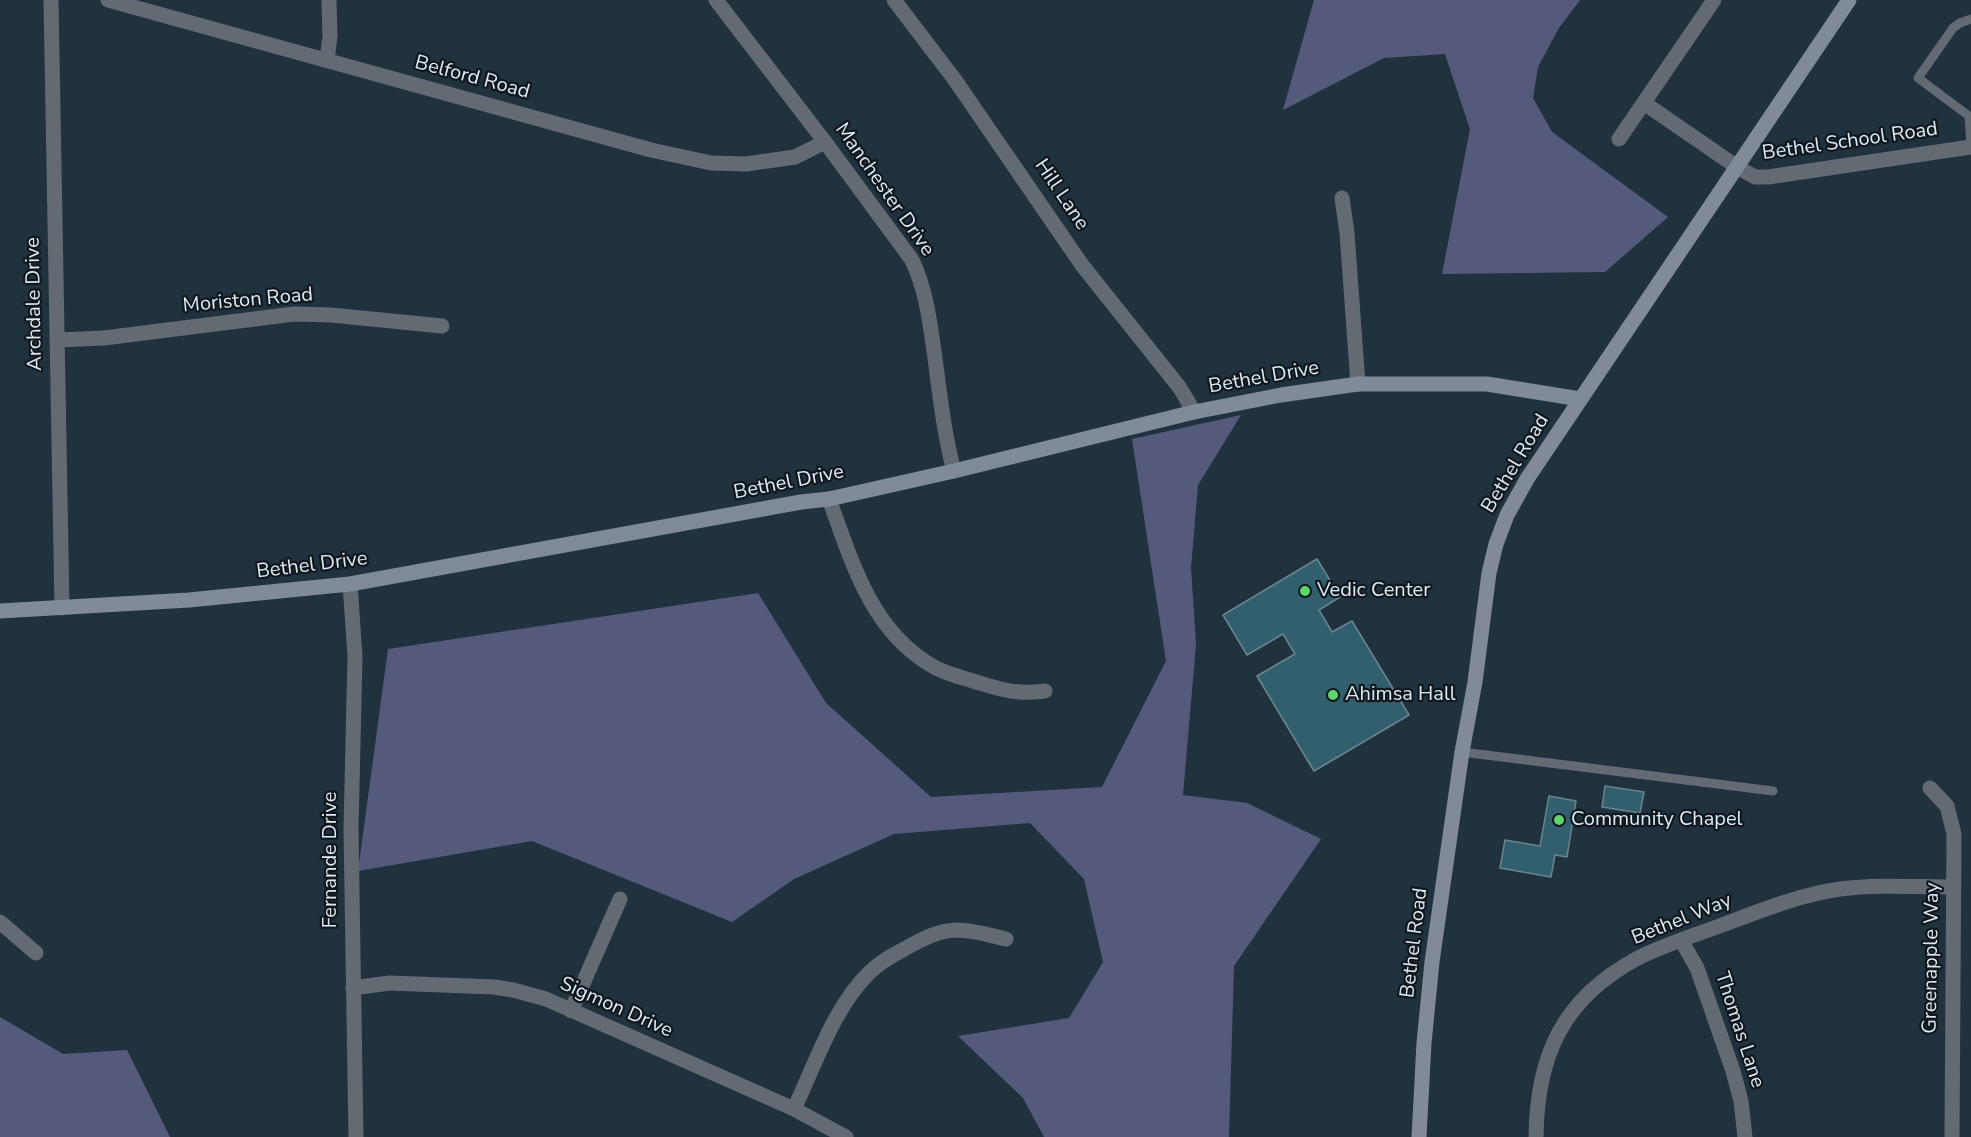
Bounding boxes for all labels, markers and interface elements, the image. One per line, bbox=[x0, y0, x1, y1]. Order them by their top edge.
street label: Belford Road bbox=[412, 51, 532, 105]
street label: Bethel School Road bbox=[1761, 118, 1939, 166]
street label: Manchester Drive bbox=[829, 119, 939, 261]
street label: Hill Lane bbox=[1029, 155, 1093, 235]
street label: Archdale Drive bbox=[22, 237, 48, 371]
street label: Moriston Road bbox=[182, 283, 314, 319]
street label: Bethel Drive bbox=[1207, 356, 1321, 400]
street label: Bethel Road bbox=[1477, 410, 1555, 518]
street label: Bethel Drive bbox=[732, 461, 846, 505]
street label: Bethel Drive bbox=[255, 547, 369, 585]
place label: Vedic Center bbox=[1317, 579, 1430, 603]
marker: Vedic Center bbox=[1298, 584, 1312, 598]
place label: Ahimsa Hall bbox=[1345, 683, 1456, 707]
marker: Ahimsa Hall bbox=[1326, 688, 1340, 702]
street label: Fernande Drive bbox=[319, 792, 343, 928]
place label: Community Chapel bbox=[1571, 808, 1743, 832]
marker: Community Chapel bbox=[1552, 813, 1566, 827]
street label: Greenapple Way bbox=[1919, 882, 1945, 1034]
street label: Bethel Road bbox=[1396, 887, 1434, 999]
street label: Bethel Way bbox=[1628, 889, 1736, 951]
street label: Thomas Lane bbox=[1709, 969, 1769, 1091]
street label: Sigmon Drive bbox=[556, 972, 676, 1044]

